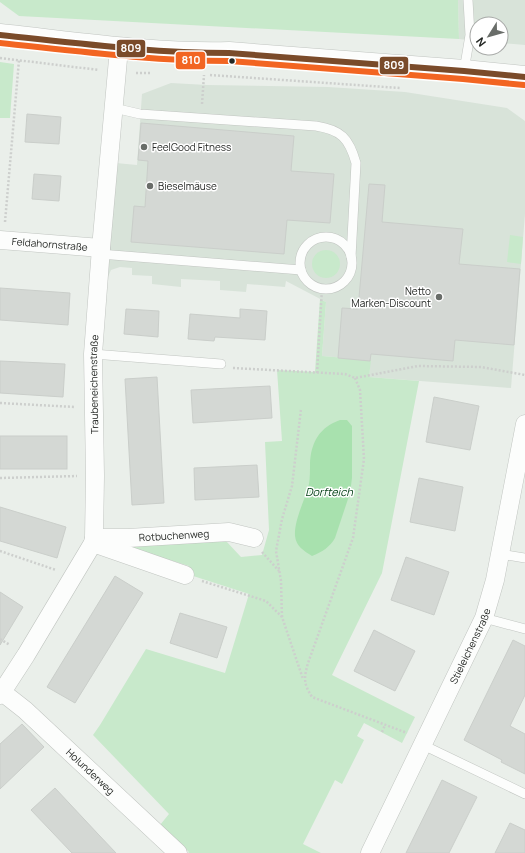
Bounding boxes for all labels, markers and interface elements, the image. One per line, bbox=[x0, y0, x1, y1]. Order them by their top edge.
north arrow bbox=[469, 16, 509, 56]
text: N bbox=[472, 35, 489, 50]
line badge: 809 bbox=[116, 39, 146, 58]
text: 809 bbox=[121, 40, 142, 55]
line badge: 810 bbox=[175, 51, 206, 70]
text: 810 bbox=[182, 52, 200, 67]
unlabelled marker bbox=[227, 56, 237, 66]
line badge: 809 bbox=[379, 56, 409, 75]
text: 809 bbox=[384, 57, 405, 72]
place label: FeelGood Fitness bbox=[152, 140, 231, 154]
marker: FeelGood Fitness bbox=[139, 142, 149, 152]
place label: Bieselmäuse bbox=[158, 179, 217, 193]
marker: Bieselmäuse bbox=[145, 181, 155, 191]
street label: Feldahornstraße bbox=[11, 234, 88, 254]
place label: Netto Marken-Discount bbox=[351, 284, 431, 310]
marker: Netto Marken-Discount bbox=[434, 292, 444, 302]
street label: Traubeneichenstraße bbox=[86, 334, 101, 434]
water label: Dorfteich bbox=[305, 484, 353, 499]
street label: Rotbuchenweg bbox=[138, 526, 210, 544]
street label: Stieleichenstraße bbox=[446, 606, 494, 686]
street label: Holunderweg bbox=[63, 745, 118, 798]

